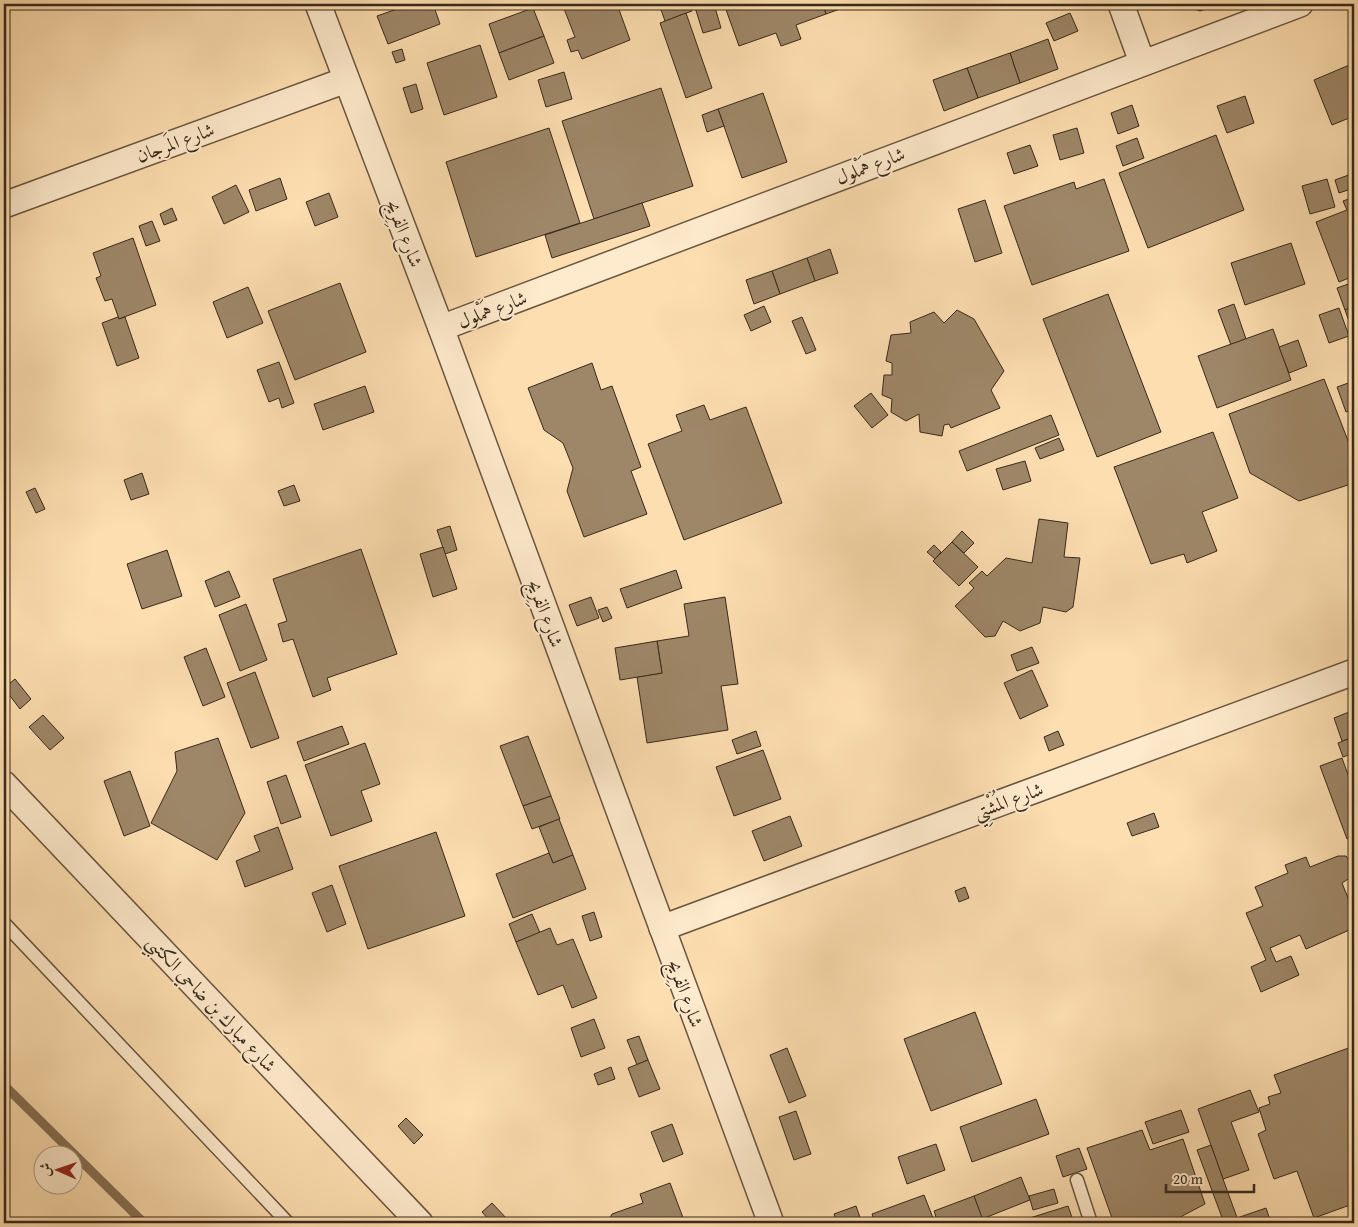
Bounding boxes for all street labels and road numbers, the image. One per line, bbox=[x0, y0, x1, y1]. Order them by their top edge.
street label: شارع المَرجان bbox=[132, 115, 219, 171]
street label: شارع هَمْلول bbox=[831, 139, 909, 193]
street label: شارع الفِريج bbox=[376, 195, 431, 272]
street label: شارع هَمْلول bbox=[453, 283, 531, 337]
street label: شارع الفِريج bbox=[518, 575, 571, 652]
street label: شارع المُشْتِي bbox=[969, 773, 1049, 831]
street label: شارع مبارك بن ضاحي الكتبي bbox=[137, 928, 283, 1082]
street label: شارع الفِريج bbox=[658, 955, 711, 1032]

